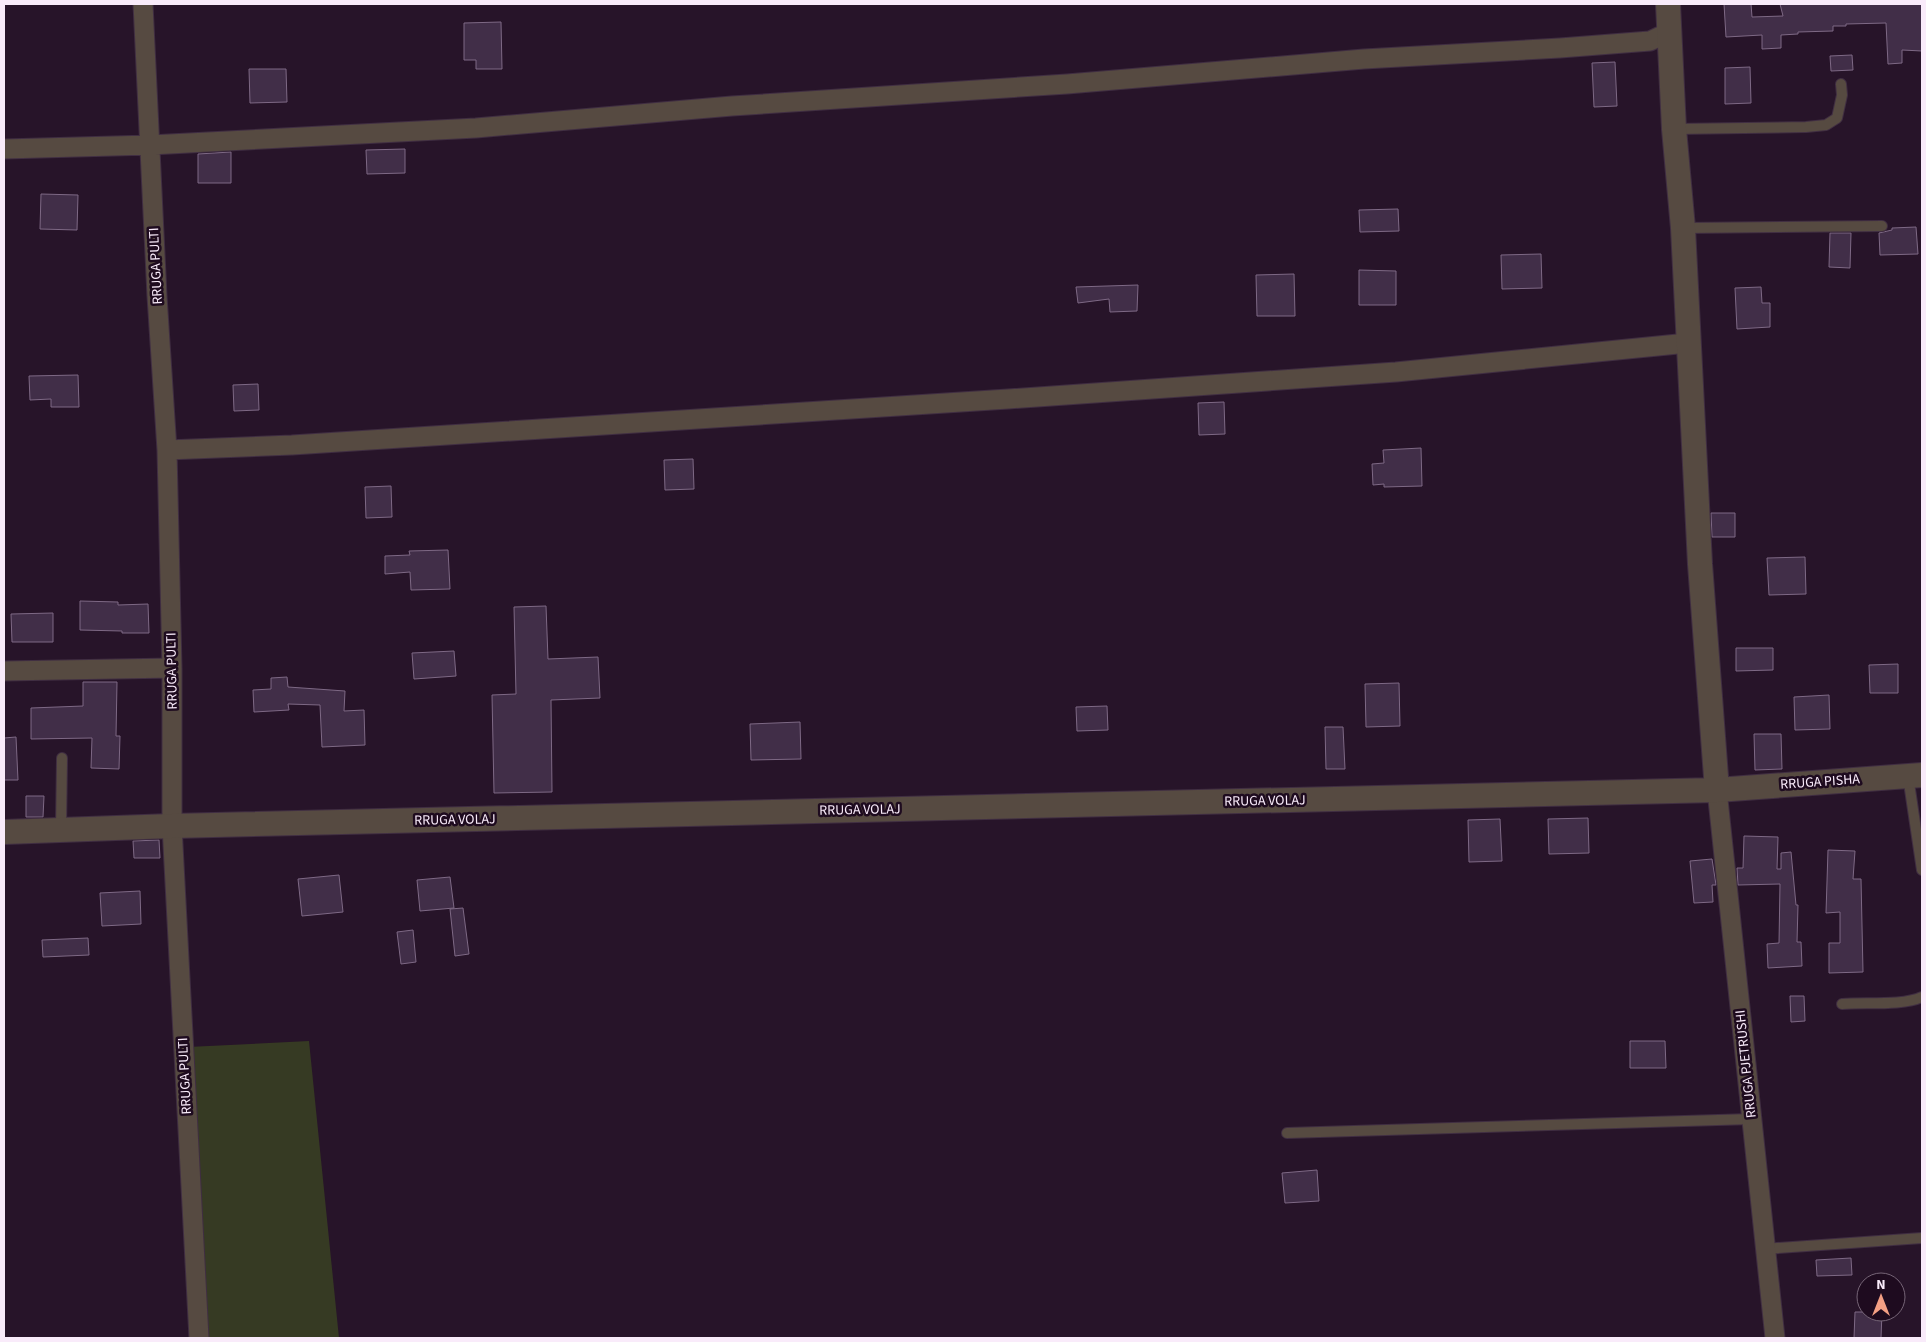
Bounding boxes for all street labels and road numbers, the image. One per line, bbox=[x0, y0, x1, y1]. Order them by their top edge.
street label: RRUGA PULTI bbox=[144, 227, 168, 305]
street label: RRUGA PULTI bbox=[161, 632, 183, 710]
street label: RRUGA PISHA bbox=[1780, 769, 1861, 795]
street label: RRUGA VOLAJ bbox=[1224, 790, 1306, 812]
street label: RRUGA VOLAJ bbox=[819, 799, 901, 821]
street label: RRUGA VOLAJ bbox=[414, 809, 496, 831]
street label: RRUGA PJETRUSHI bbox=[1730, 1009, 1762, 1119]
street label: RRUGA PULTI bbox=[173, 1037, 197, 1115]

